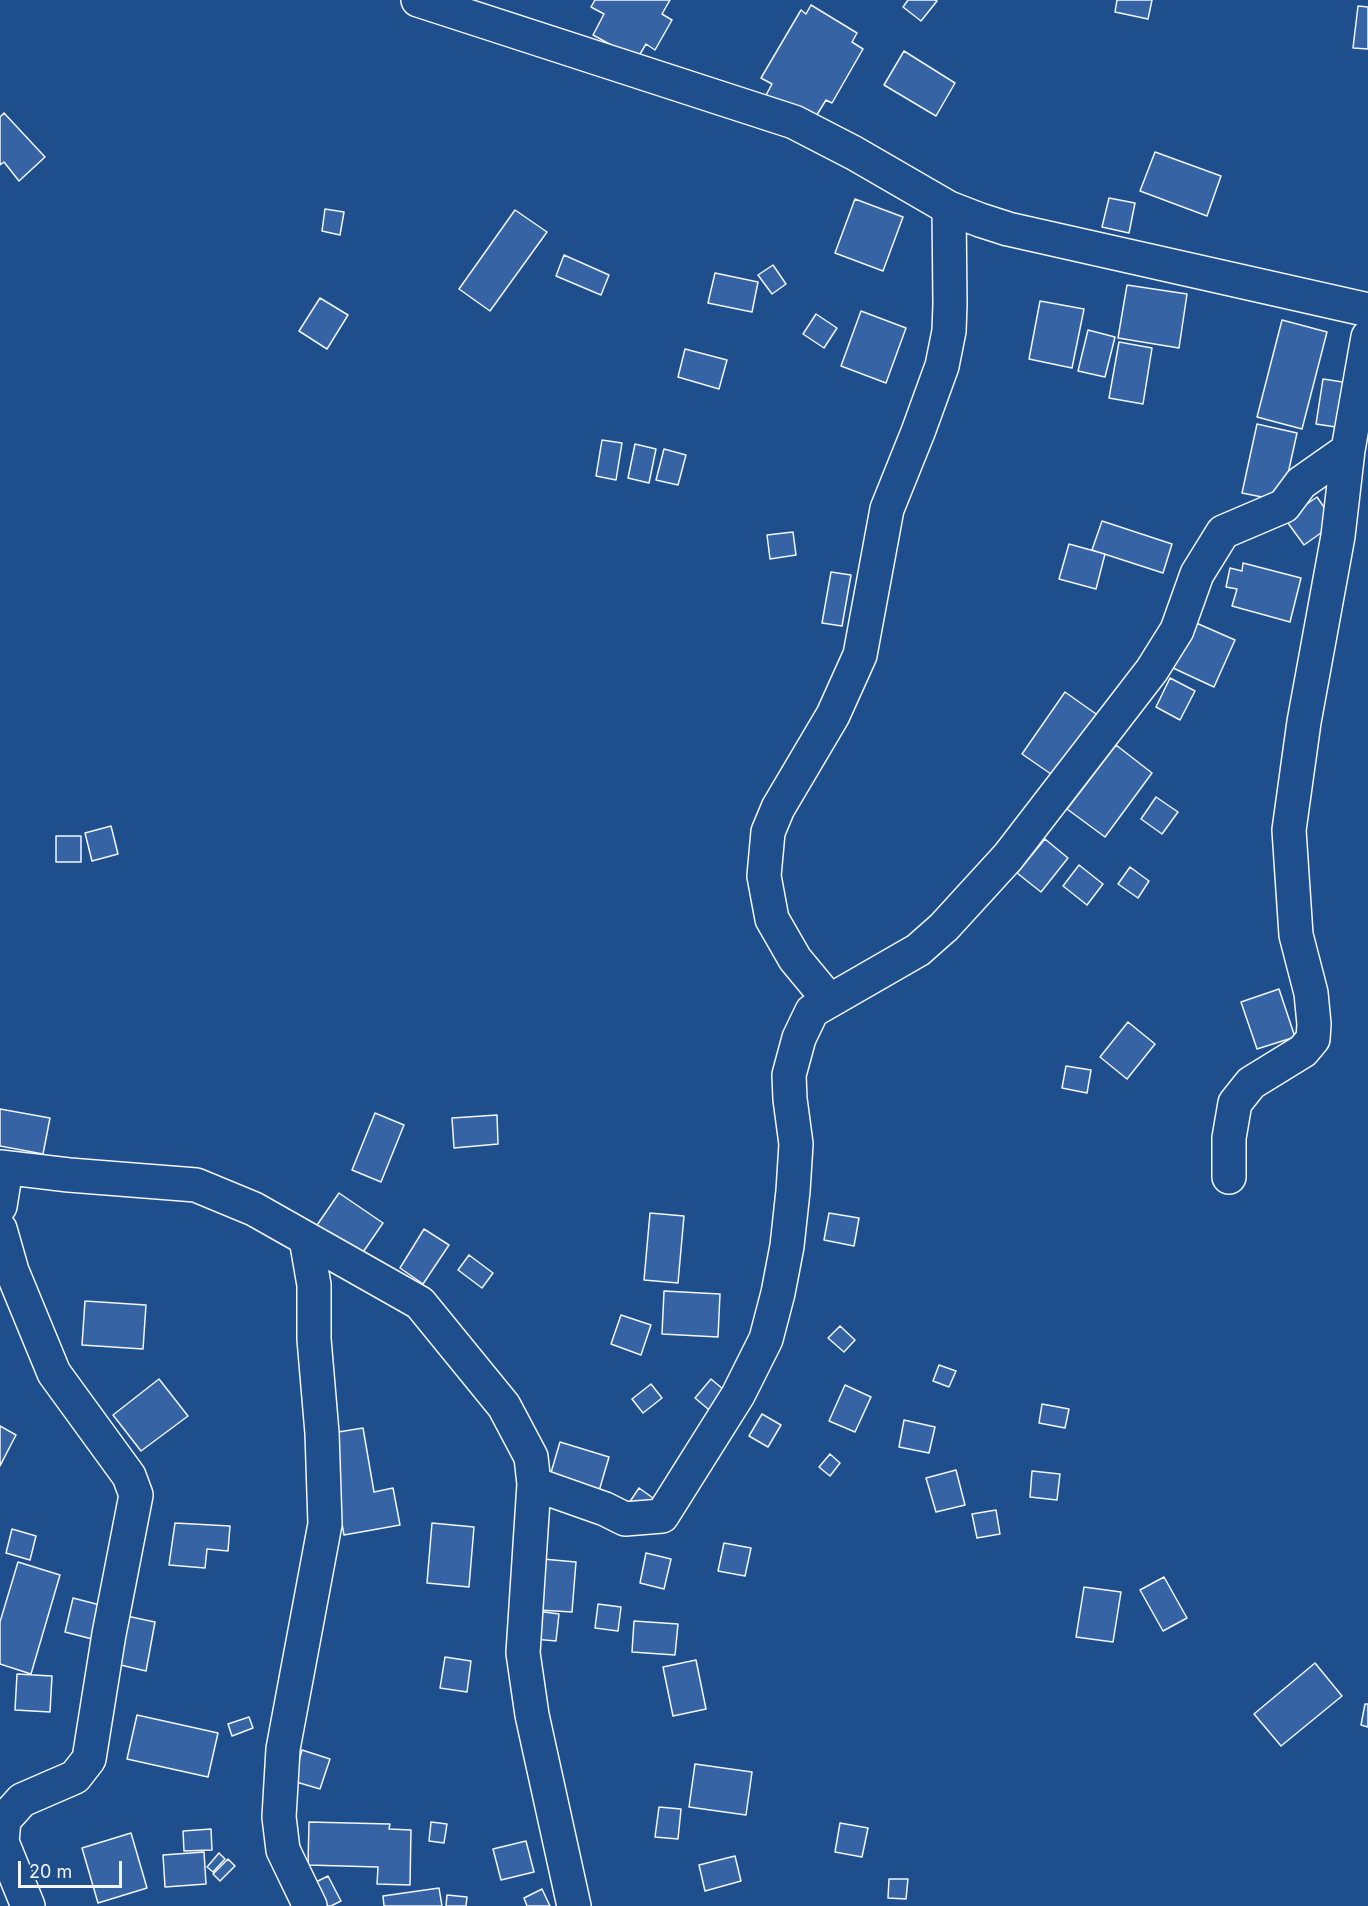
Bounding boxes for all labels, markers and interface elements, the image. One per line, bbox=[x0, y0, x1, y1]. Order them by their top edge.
scale bar bbox=[21, 1849, 124, 1887]
text: 20 m bbox=[29, 1861, 72, 1882]

